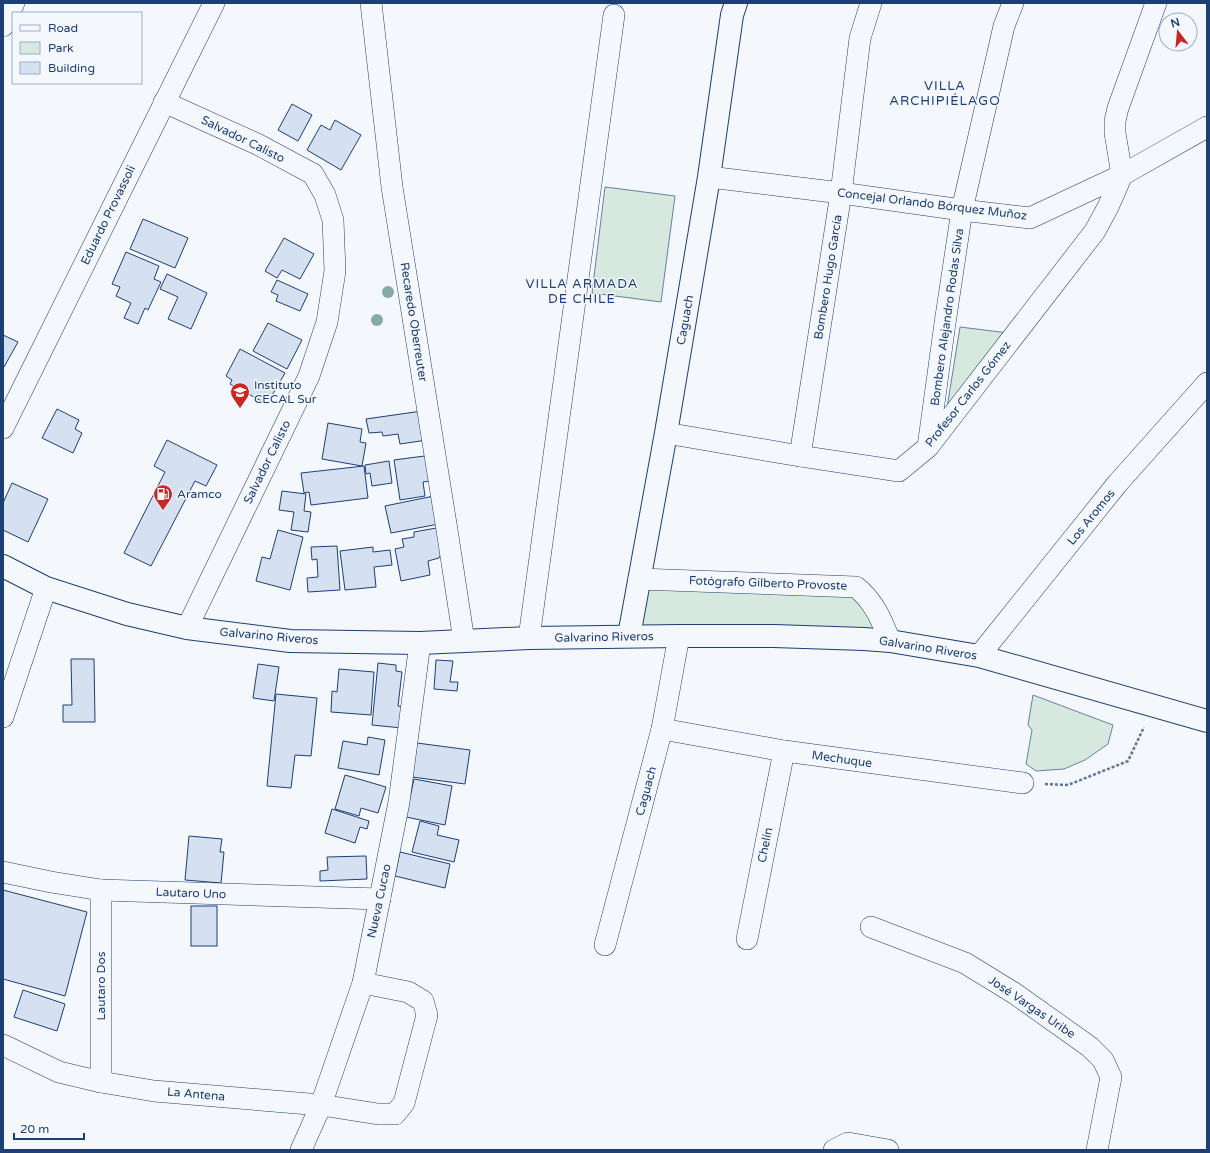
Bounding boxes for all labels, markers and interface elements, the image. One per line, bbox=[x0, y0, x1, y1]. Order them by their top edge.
legend bbox=[12, 12, 142, 84]
north arrow bbox=[1158, 12, 1198, 52]
text: N bbox=[1169, 15, 1181, 30]
text: Road bbox=[48, 21, 78, 35]
text: Park bbox=[48, 41, 74, 55]
text: Building bbox=[48, 61, 95, 75]
district label: VILLA ARCHIPIÉLAGO bbox=[889, 78, 1001, 109]
street label: Salvador Calisto bbox=[199, 113, 287, 165]
street label: Eduardo Provassoli bbox=[78, 163, 138, 267]
street label: Concejal Orlando Bórquez Muñoz bbox=[836, 185, 1028, 223]
street label: Bombero Hugo García bbox=[811, 214, 845, 340]
street label: Bombero Alejandro Rodas Silva bbox=[928, 227, 966, 407]
street label: Recaredo Oberreuter bbox=[398, 261, 430, 383]
district label: VILLA ARMADA DE CHILE bbox=[526, 276, 639, 307]
street label: Caguach bbox=[674, 294, 696, 346]
street label: Profesor Carlos Gómez bbox=[922, 338, 1014, 450]
place label: Instituto CECAL Sur bbox=[254, 378, 317, 406]
school or university icon: Instituto CECAL Sur bbox=[229, 381, 251, 409]
street label: Salvador Calisto bbox=[241, 418, 293, 506]
fuel station icon: Aramco bbox=[152, 483, 174, 511]
street label: Los Aromos bbox=[1064, 486, 1118, 548]
place label: Aramco bbox=[177, 487, 222, 501]
street label: Fotógrafo Gilberto Provoste bbox=[689, 573, 848, 593]
street label: Galvarino Riveros bbox=[219, 625, 319, 647]
street label: Galvarino Riveros bbox=[554, 629, 654, 645]
street label: Galvarino Riveros bbox=[878, 633, 978, 663]
street label: Mechuque bbox=[811, 748, 873, 770]
street label: Caguach bbox=[633, 765, 659, 817]
street label: Chelín bbox=[755, 826, 775, 864]
street label: Nueva Cucao bbox=[364, 863, 394, 939]
street label: Lautaro Uno bbox=[155, 885, 227, 901]
street label: Lautaro Dos bbox=[94, 951, 108, 1020]
street label: José Vargas Uribe bbox=[986, 973, 1078, 1041]
street label: La Antena bbox=[166, 1084, 226, 1104]
scale bar bbox=[14, 1115, 84, 1141]
text: 20 m bbox=[20, 1122, 49, 1136]

